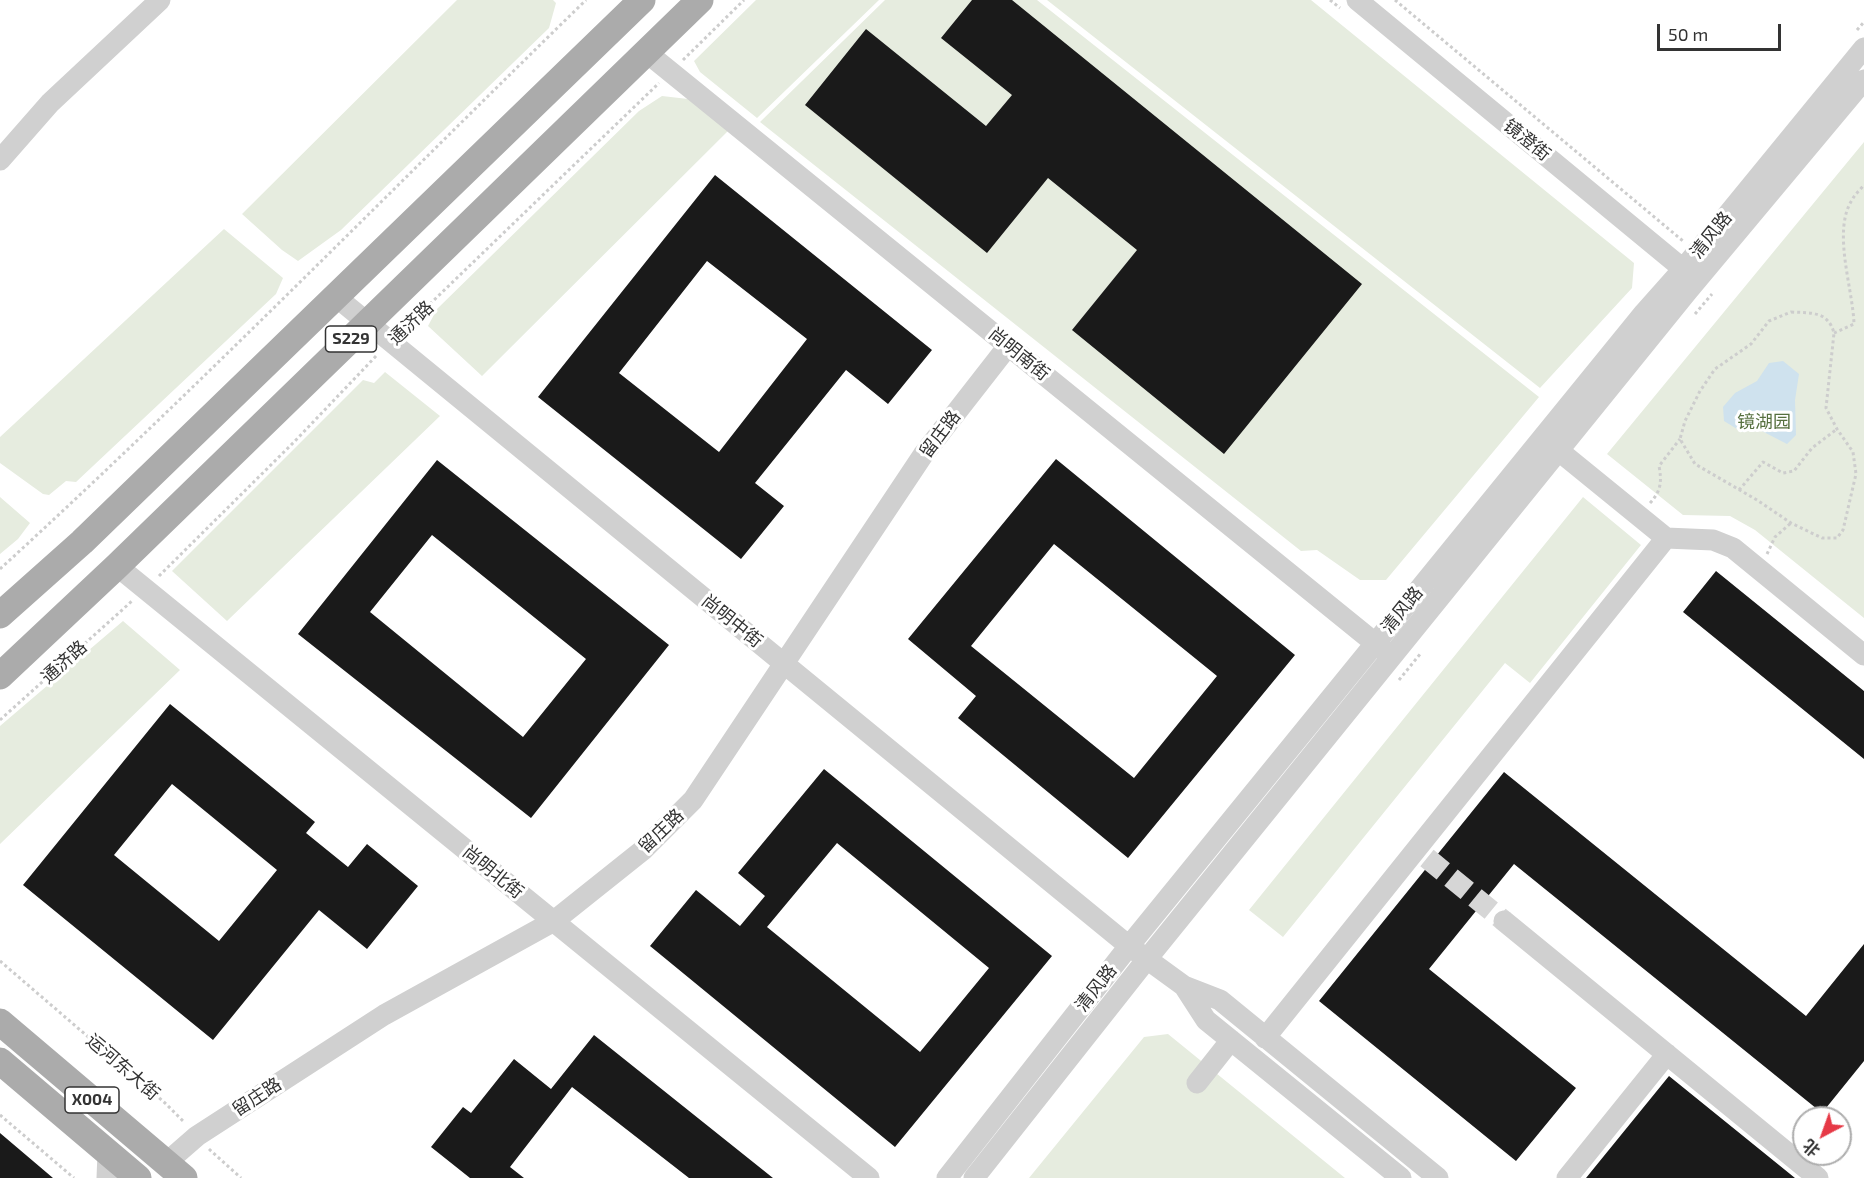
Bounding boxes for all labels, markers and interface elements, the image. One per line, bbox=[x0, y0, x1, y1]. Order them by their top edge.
scale bar bbox=[1660, 12, 1784, 50]
text: 50 m bbox=[1668, 23, 1708, 45]
street label: 镜澄街 bbox=[1499, 115, 1555, 165]
street label: 清风路 bbox=[1686, 207, 1736, 263]
street label: 通济路 bbox=[384, 296, 438, 350]
street label: 尚明南街 bbox=[984, 323, 1054, 385]
road number: S229 bbox=[326, 326, 376, 352]
street label: 留庄路 bbox=[915, 406, 965, 462]
park label: 镜湖园 bbox=[1737, 411, 1791, 433]
street label: 清风路 bbox=[1377, 582, 1427, 638]
street label: 尚明中街 bbox=[697, 590, 767, 652]
street label: 通济路 bbox=[37, 636, 91, 688]
street label: 留庄路 bbox=[634, 804, 688, 858]
street label: 尚明北街 bbox=[458, 841, 528, 903]
street label: 清风路 bbox=[1071, 960, 1121, 1016]
street label: 运河东大街 bbox=[82, 1029, 164, 1105]
street label: 留庄路 bbox=[228, 1073, 286, 1121]
road number: X004 bbox=[65, 1087, 119, 1113]
north arrow bbox=[1792, 1106, 1852, 1166]
text: 北 bbox=[1799, 1136, 1823, 1161]

